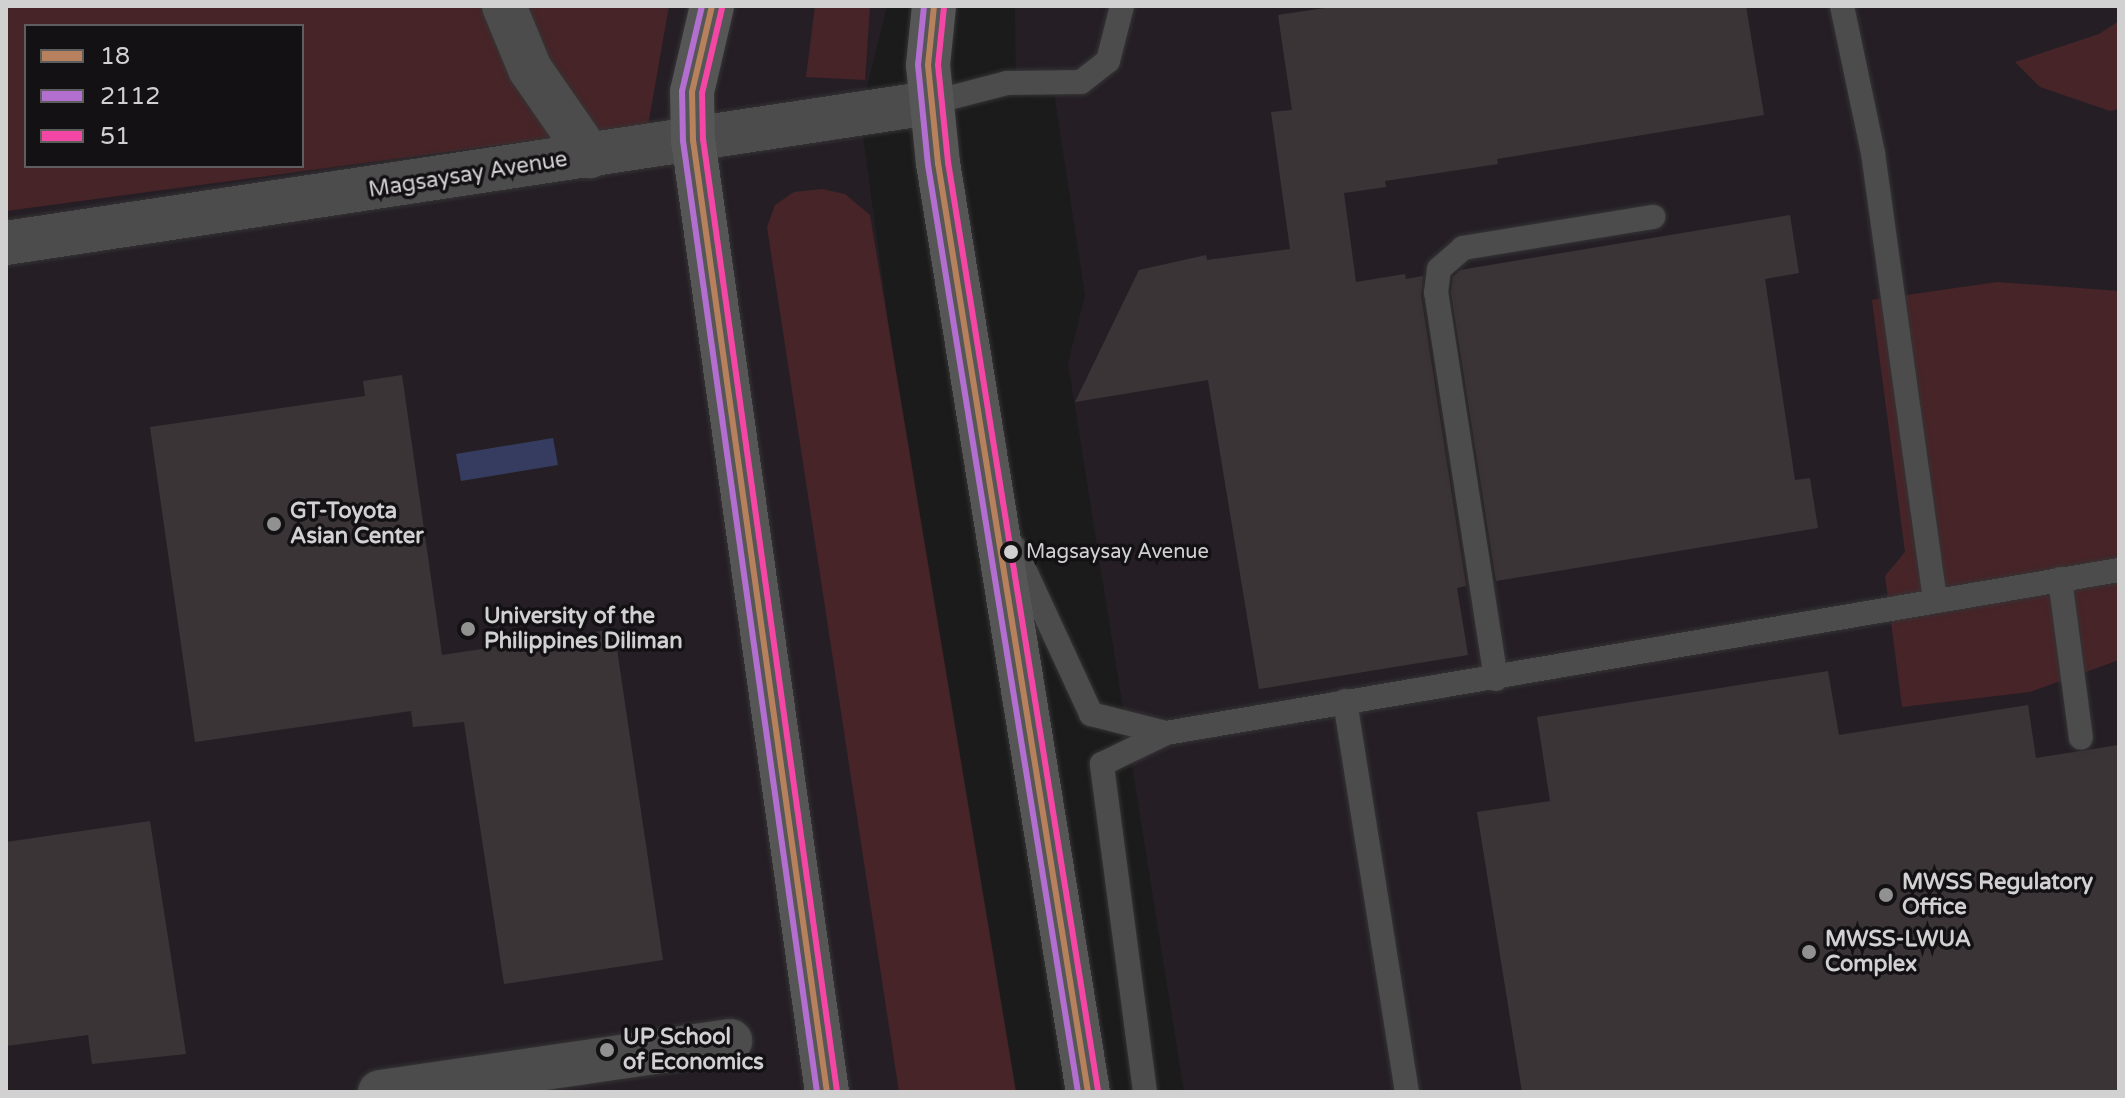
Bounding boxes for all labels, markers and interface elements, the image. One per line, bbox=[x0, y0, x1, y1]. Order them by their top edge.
legend bbox=[24, 24, 304, 168]
text: 18 bbox=[100, 42, 130, 71]
text: 2112 bbox=[100, 82, 160, 111]
text: 51 bbox=[100, 122, 130, 151]
street label: Magsaysay Avenue bbox=[367, 146, 569, 204]
place label: GT-Toyota Asian Center bbox=[290, 498, 424, 550]
marker: GT-Toyota Asian Center bbox=[265, 515, 283, 533]
place label: Magsaysay Avenue bbox=[1026, 540, 1209, 564]
marker: Magsaysay Avenue bbox=[1003, 544, 1019, 560]
place label: University of the Philippines Diliman bbox=[484, 603, 683, 654]
marker: University of the Philippines Diliman bbox=[459, 620, 477, 638]
place label: MWSS Regulatory Office bbox=[1902, 869, 2093, 920]
marker: MWSS Regulatory Office bbox=[1877, 886, 1895, 904]
place label: MWSS-LWUA Complex bbox=[1825, 926, 1971, 978]
marker: MWSS-LWUA Complex bbox=[1800, 943, 1818, 961]
place label: UP School of Economics bbox=[623, 1024, 764, 1076]
marker: UP School of Economics bbox=[598, 1041, 616, 1059]

